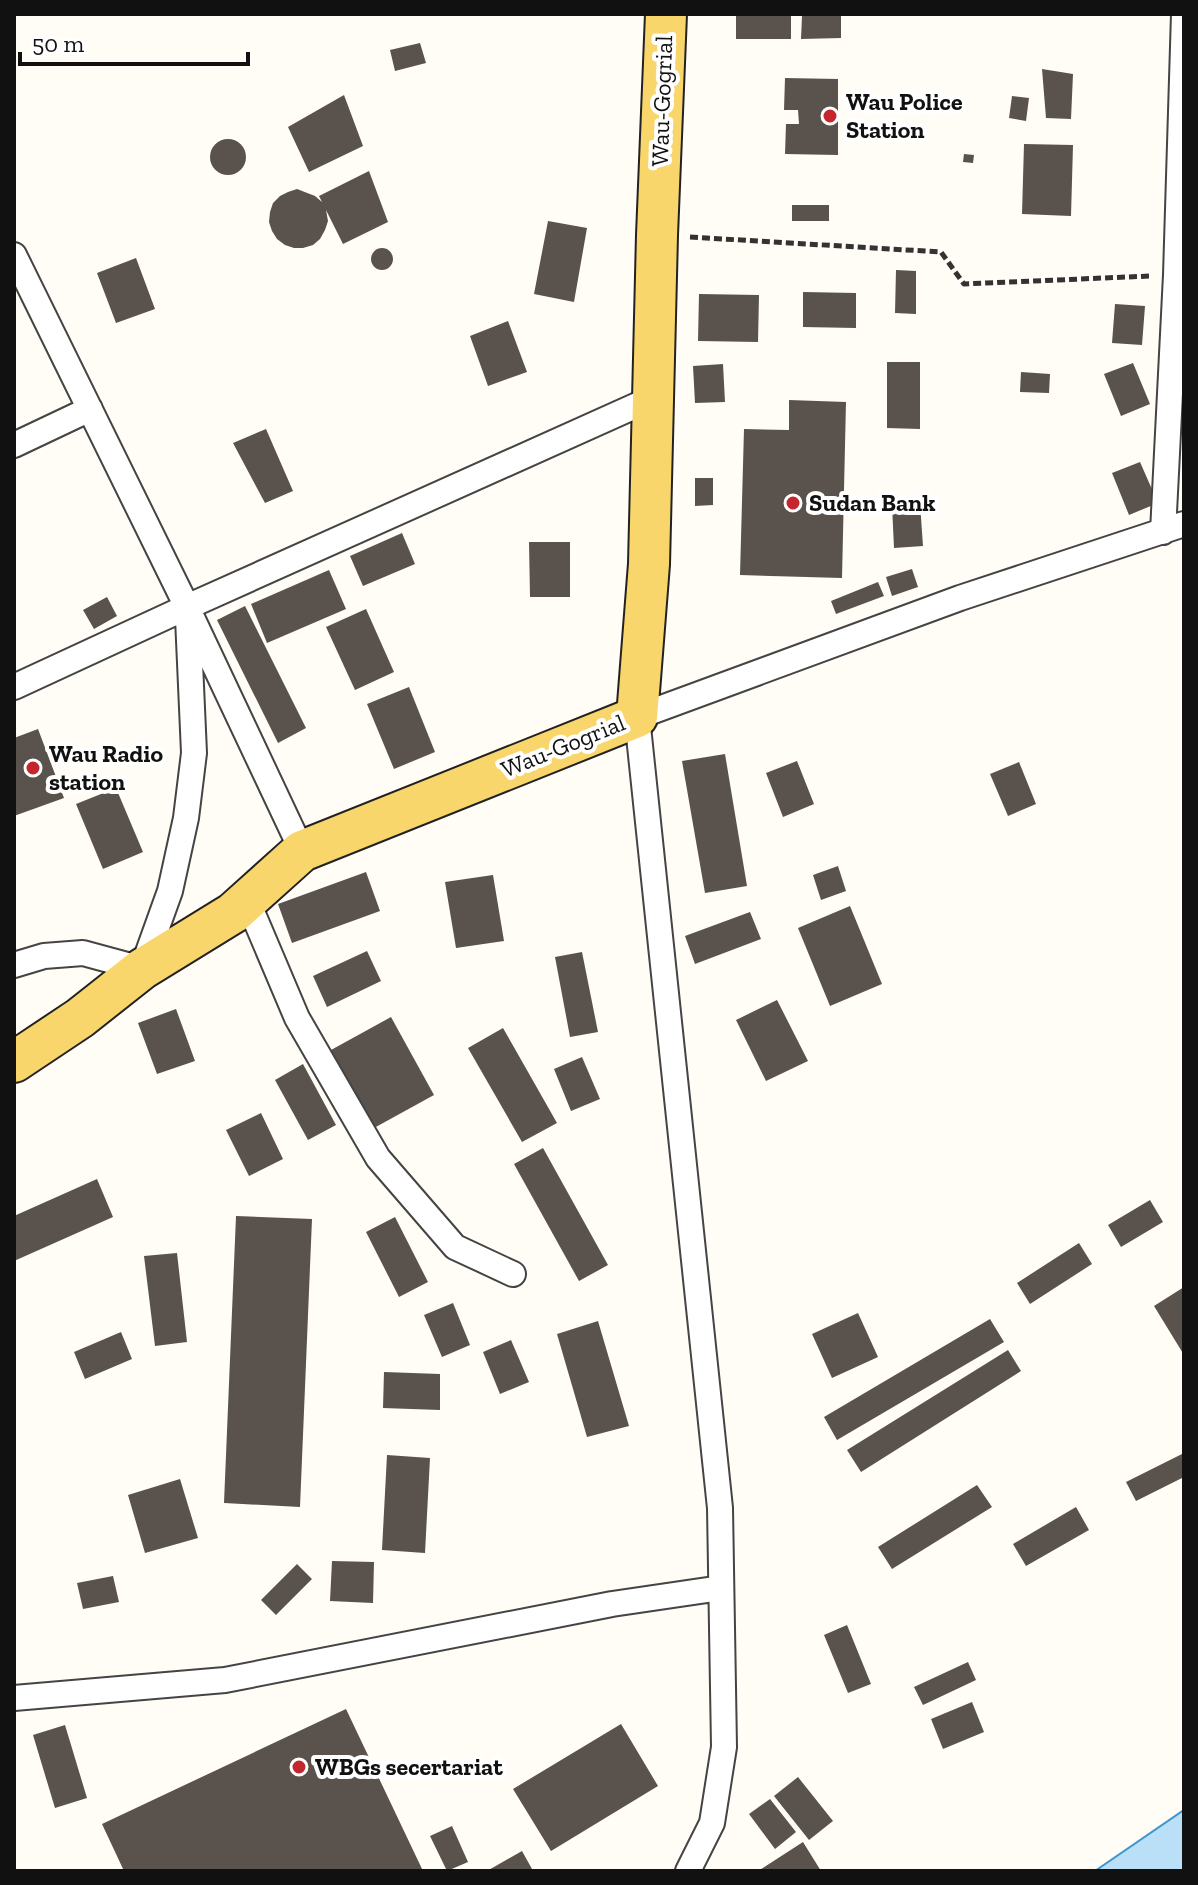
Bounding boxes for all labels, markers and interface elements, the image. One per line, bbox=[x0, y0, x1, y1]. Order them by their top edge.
scale bar bbox=[20, 16, 248, 66]
text: 50 m bbox=[32, 29, 85, 58]
street label: Wau-Gogrial bbox=[645, 35, 678, 167]
place label: Wau Police Station bbox=[846, 87, 963, 144]
marker: Wau Police Station bbox=[821, 107, 839, 125]
place label: Sudan Bank bbox=[809, 488, 936, 517]
marker: Sudan Bank bbox=[784, 494, 802, 512]
street label: Wau-Gogrial bbox=[497, 708, 629, 784]
place label: Wau Radio station bbox=[49, 739, 163, 796]
marker: Wau Radio station bbox=[24, 759, 42, 777]
place label: WBGs secertariat bbox=[315, 1752, 503, 1781]
marker: WBGs secertariat bbox=[290, 1758, 308, 1776]

